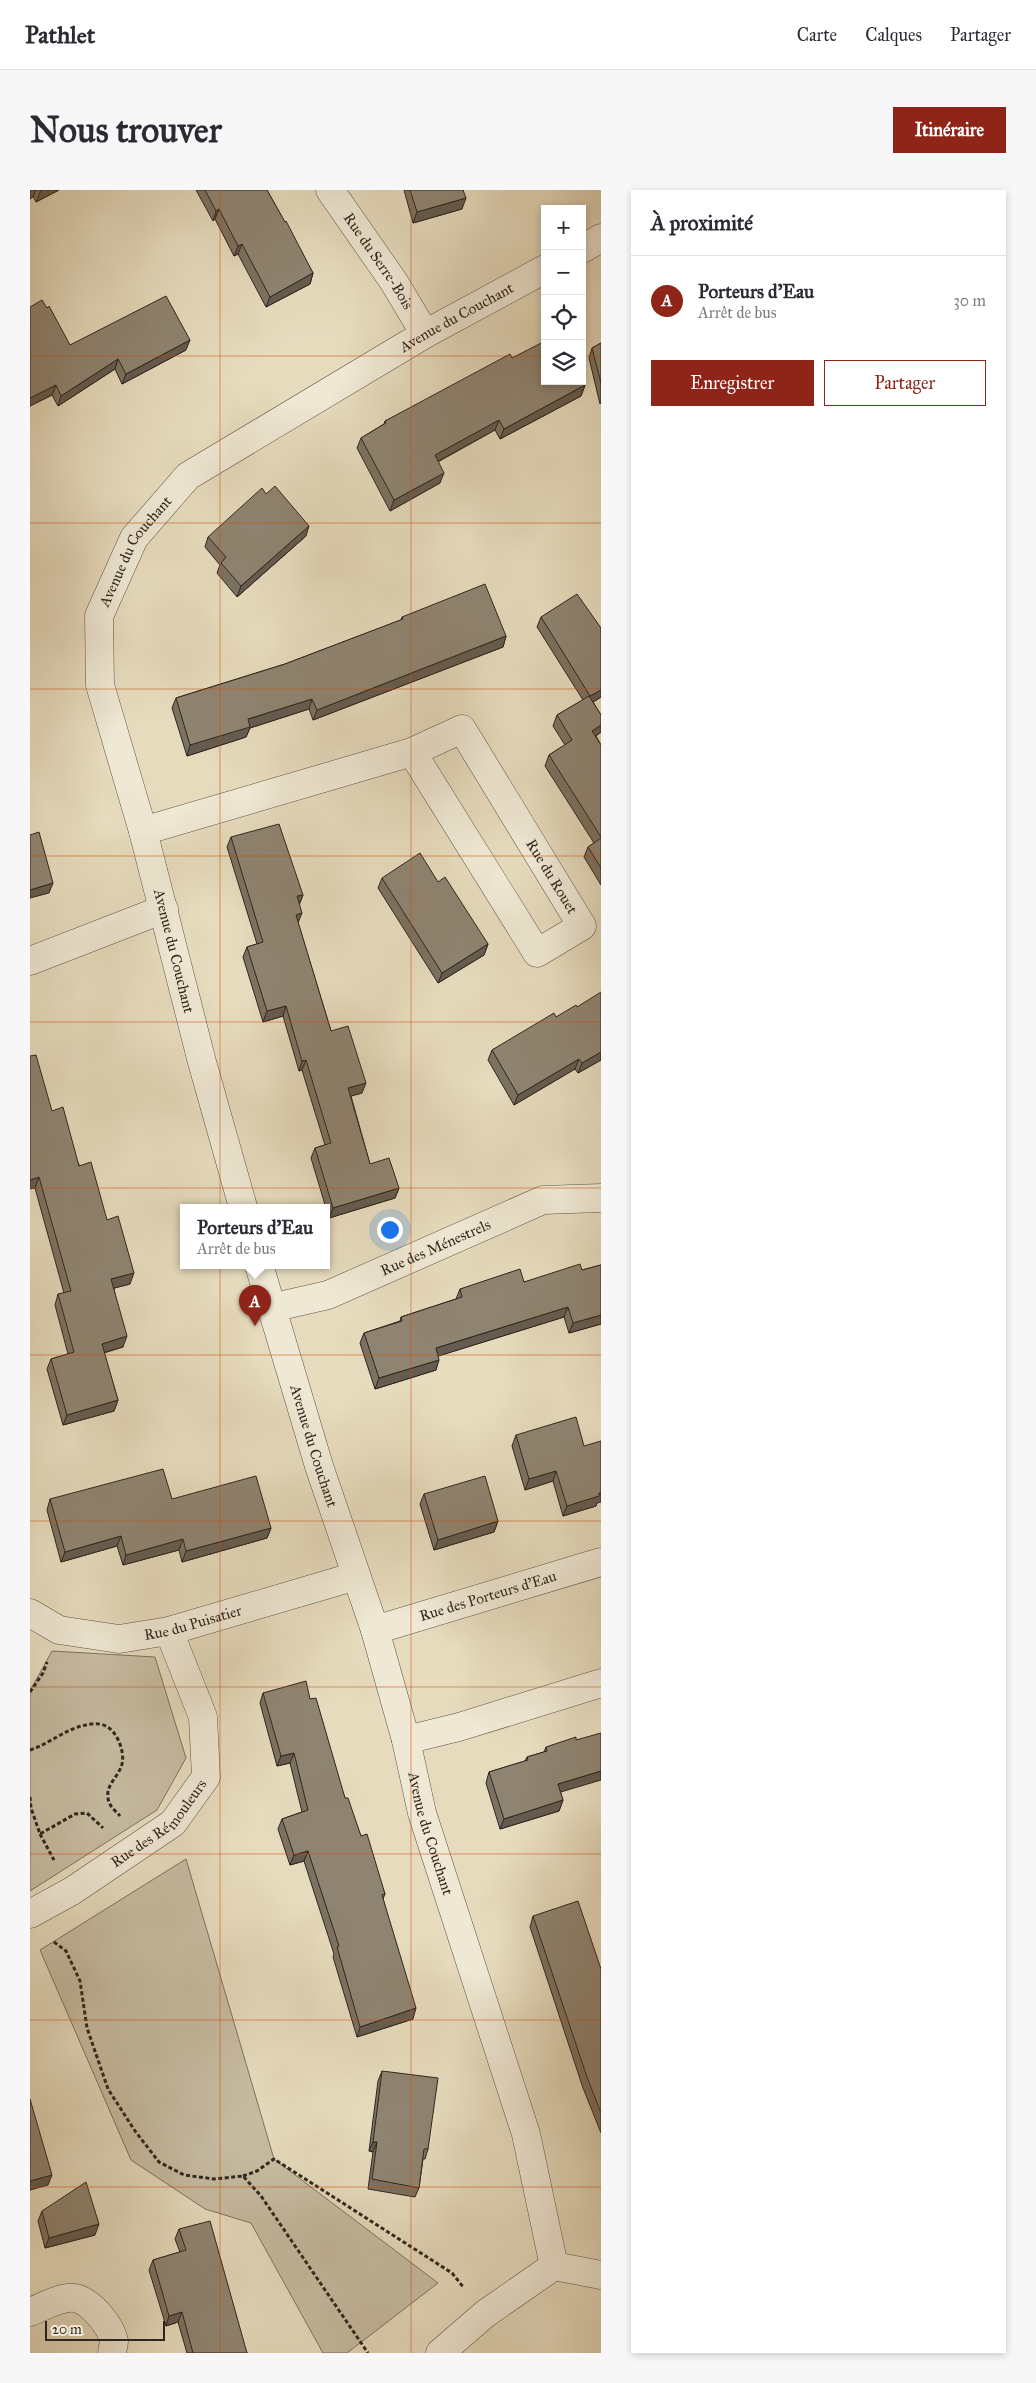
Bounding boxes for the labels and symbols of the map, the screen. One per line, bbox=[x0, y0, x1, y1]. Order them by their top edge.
street label: Rue du Serre-Bois bbox=[340, 209, 417, 312]
street label: Avenue du Couchant bbox=[396, 278, 517, 357]
street label: Avenue du Couchant bbox=[95, 492, 176, 611]
street label: Rue du Rouet bbox=[522, 836, 582, 918]
street label: Avenue du Couchant bbox=[150, 886, 198, 1016]
street label: Rue des Ménestrels bbox=[378, 1215, 493, 1280]
your location bbox=[377, 1217, 403, 1243]
pin: A bbox=[239, 1285, 271, 1326]
street label: Avenue du Couchant bbox=[286, 1382, 342, 1510]
street label: Rue des Porteurs d'Eau bbox=[417, 1567, 559, 1625]
street label: Rue du Puisatier bbox=[143, 1601, 244, 1644]
street label: Avenue du Couchant bbox=[404, 1769, 457, 1898]
street label: Rue des Rémouleurs bbox=[107, 1776, 210, 1871]
scale bar bbox=[45, 2318, 165, 2341]

